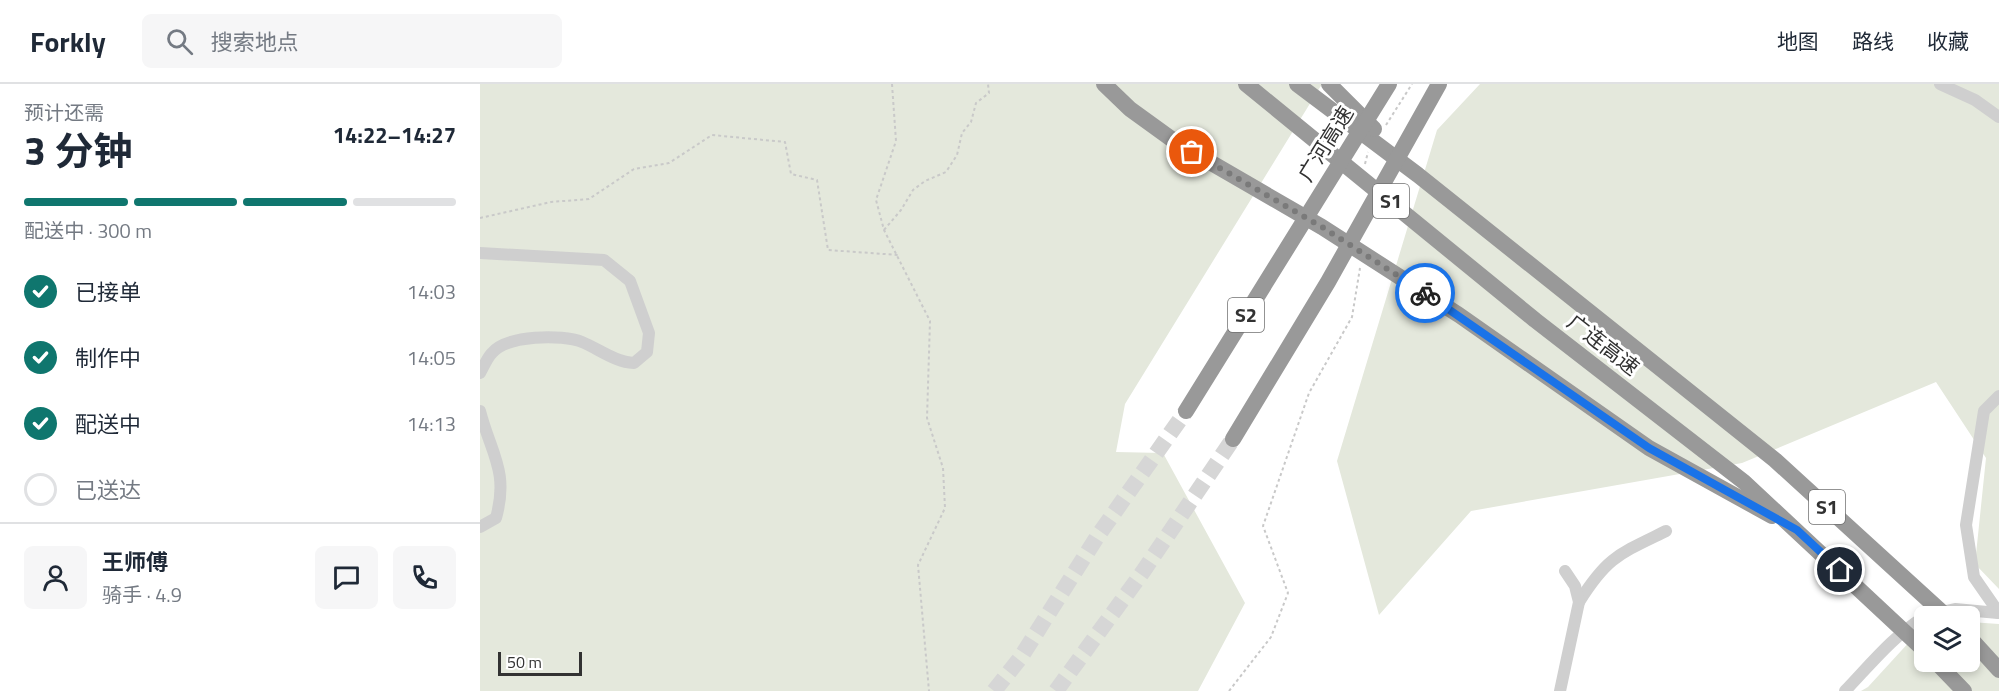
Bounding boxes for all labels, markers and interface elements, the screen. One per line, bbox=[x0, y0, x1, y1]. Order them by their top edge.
search box bbox=[142, 14, 562, 68]
text: Forkly bbox=[30, 20, 106, 63]
icon: search bbox=[163, 25, 196, 58]
text: 搜索地点 bbox=[211, 25, 299, 59]
text: 地图 bbox=[1777, 25, 1819, 57]
text: 路线 bbox=[1852, 25, 1894, 57]
text: 收藏 bbox=[1927, 25, 1969, 57]
text: 预计还需 bbox=[24, 97, 104, 128]
street label: 广河高速 bbox=[1289, 99, 1361, 188]
text: 14:22–14:27 bbox=[333, 118, 456, 152]
text: 3 分钟 bbox=[24, 121, 132, 180]
pin bbox=[1166, 126, 1217, 177]
icon: bag bbox=[1175, 135, 1208, 168]
road number: S1 bbox=[1373, 184, 1409, 218]
text: 配送中 · 300 m bbox=[24, 215, 152, 246]
courier bbox=[1395, 263, 1455, 323]
icon: check bbox=[24, 275, 57, 308]
text: 已接单 bbox=[75, 275, 141, 309]
text: 14:03 bbox=[407, 276, 456, 307]
icon: bike bbox=[1409, 277, 1442, 310]
road number: S2 bbox=[1228, 298, 1264, 332]
street label: 广连高速 bbox=[1561, 306, 1647, 383]
icon: check bbox=[24, 341, 57, 374]
text: 制作中 bbox=[75, 341, 141, 375]
text: 14:05 bbox=[407, 342, 456, 373]
icon: check bbox=[24, 407, 57, 440]
text: 配送中 bbox=[75, 407, 141, 441]
text: 14:13 bbox=[407, 408, 456, 439]
text: 已送达 bbox=[75, 473, 141, 507]
road number: S1 bbox=[1809, 490, 1845, 524]
pin bbox=[1814, 544, 1865, 595]
text: 王师傅 bbox=[102, 545, 168, 579]
button: person bbox=[24, 546, 87, 609]
button: chat bbox=[315, 546, 378, 609]
button: phone bbox=[393, 546, 456, 609]
icon: home bbox=[1823, 553, 1856, 586]
text: 骑手 · 4.9 bbox=[102, 579, 182, 610]
map controls bbox=[1914, 606, 1980, 672]
button: layers bbox=[1914, 606, 1980, 672]
scale bar bbox=[498, 649, 582, 676]
text: 50 m bbox=[507, 650, 542, 674]

